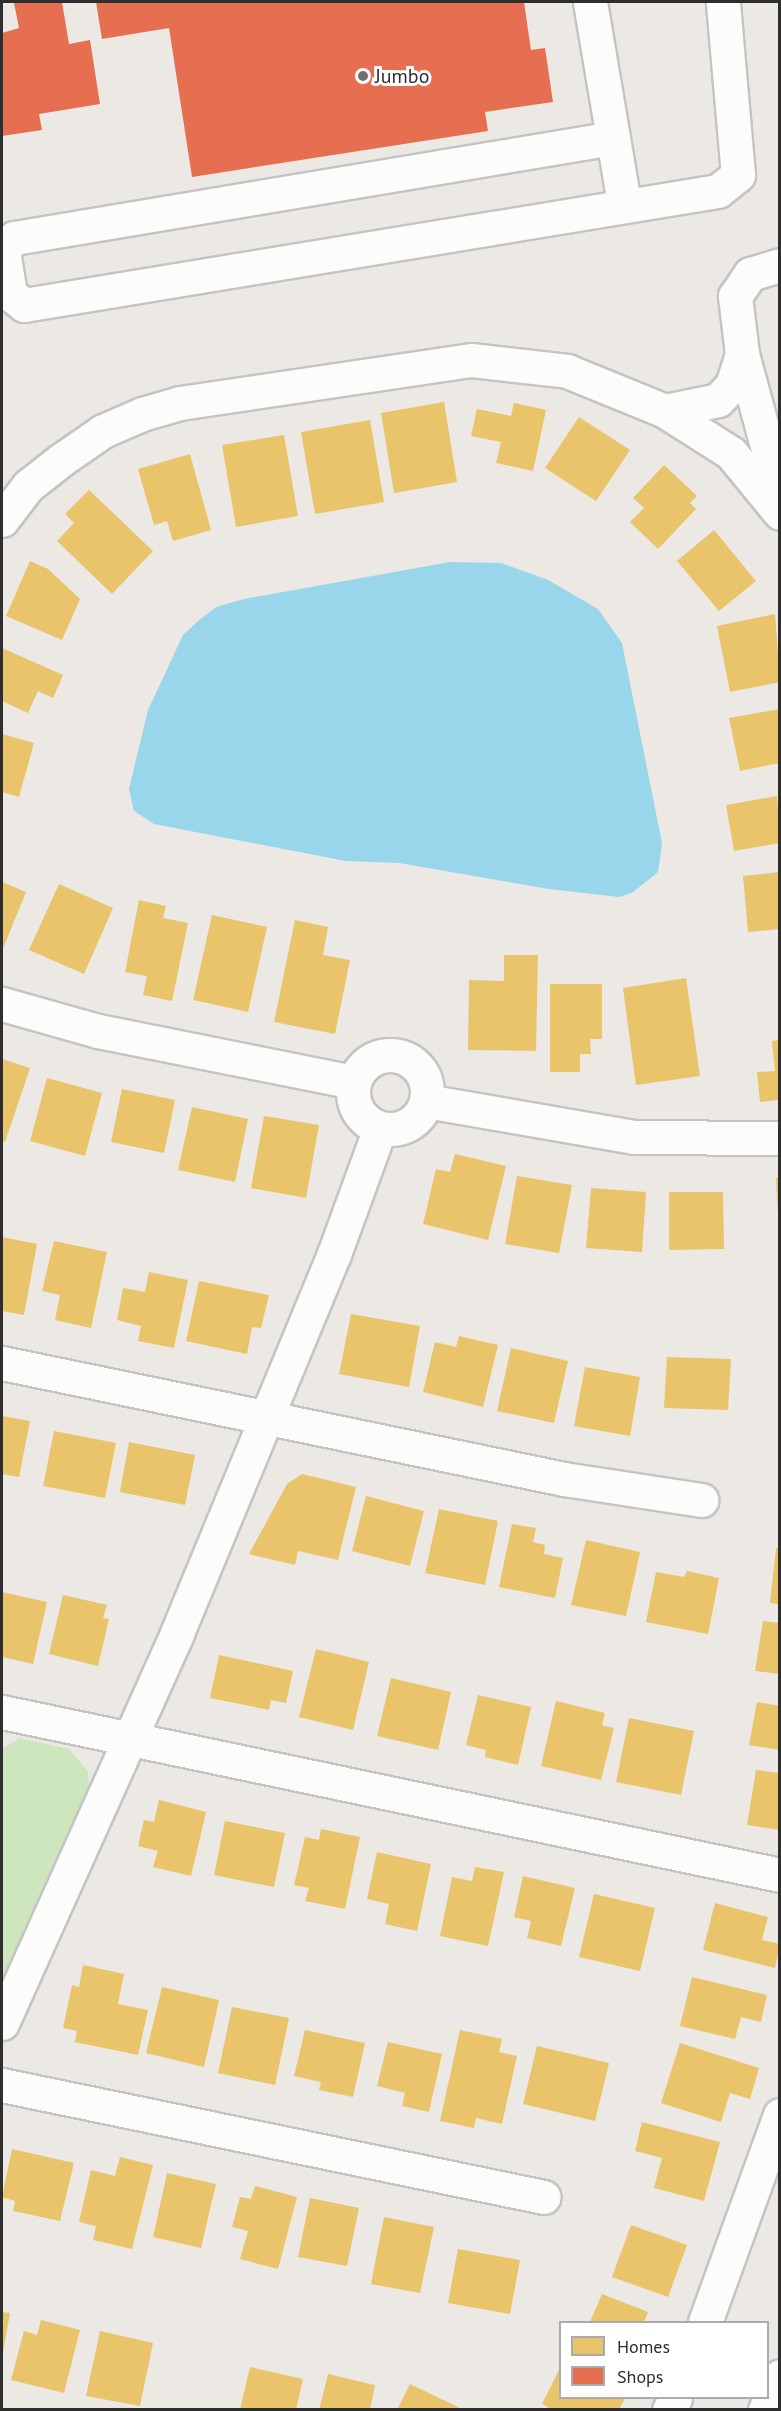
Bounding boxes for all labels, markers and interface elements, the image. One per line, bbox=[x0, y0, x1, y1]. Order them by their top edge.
place label: Jumbo bbox=[375, 64, 429, 88]
marker: Jumbo bbox=[356, 69, 370, 83]
legend bbox=[559, 2321, 769, 2399]
text: Homes bbox=[617, 2335, 670, 2358]
text: Shops bbox=[617, 2365, 663, 2388]

